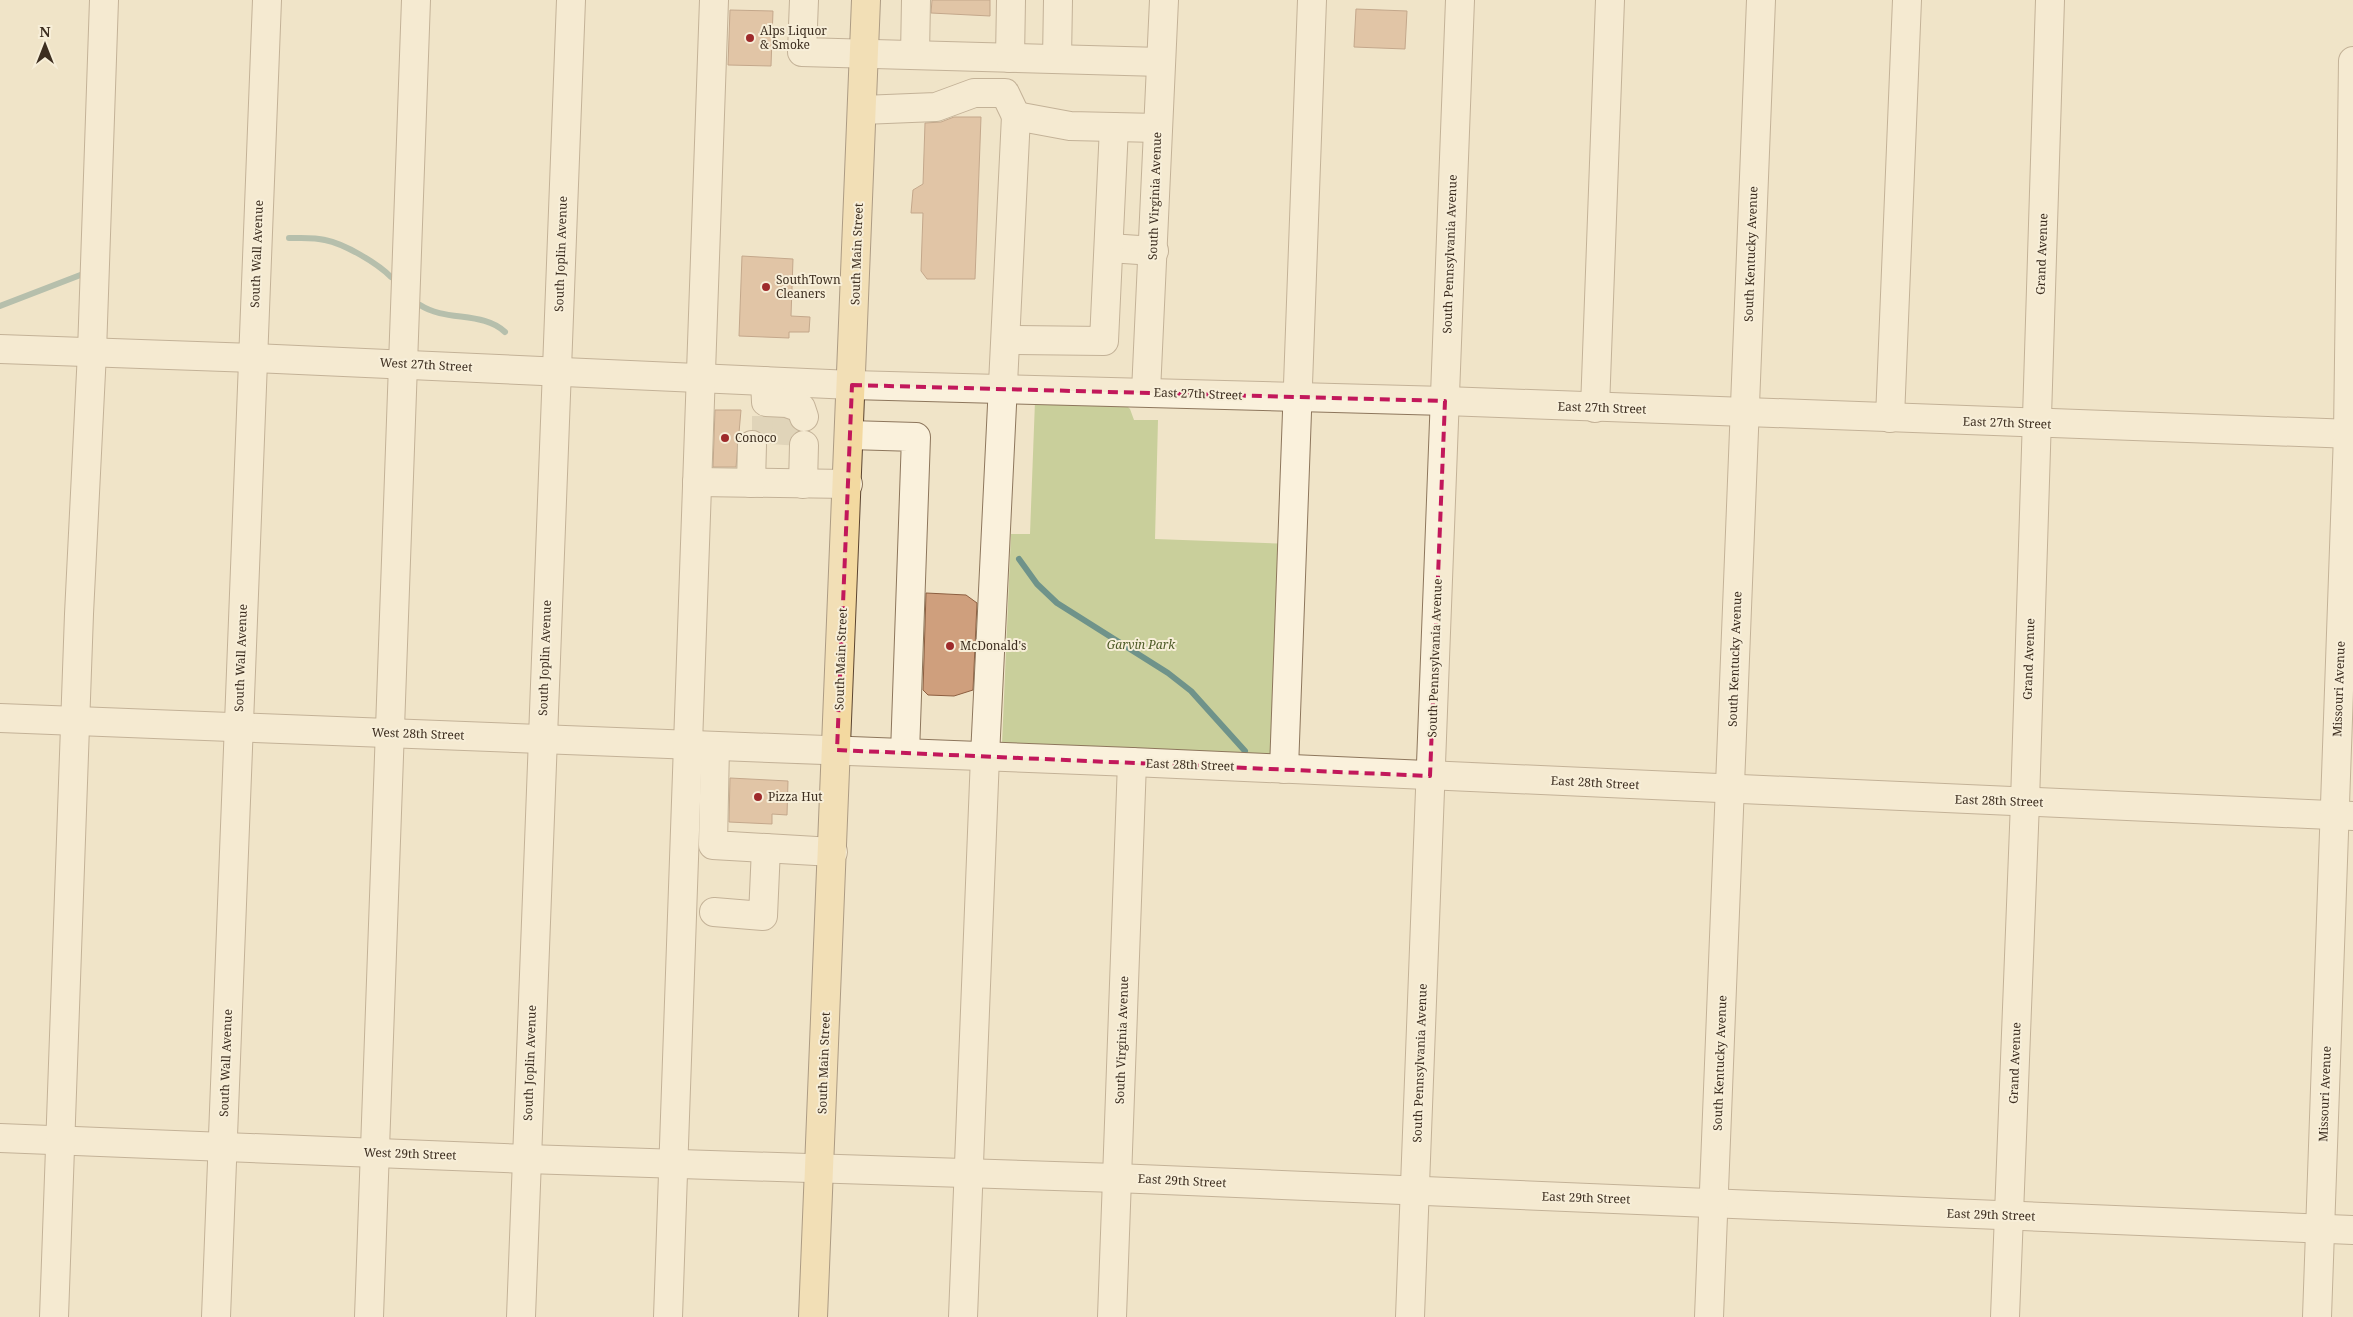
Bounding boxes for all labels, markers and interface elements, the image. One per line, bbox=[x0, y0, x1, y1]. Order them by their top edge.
north arrow bbox=[20, 20, 70, 70]
text: N bbox=[39, 22, 51, 41]
place label: Alps Liquor & Smoke bbox=[760, 22, 827, 53]
marker: Alps Liquor & Smoke bbox=[744, 32, 756, 44]
street label: South Virginia Avenue bbox=[1144, 132, 1165, 260]
street label: South Pennsylvania Avenue bbox=[1438, 174, 1461, 334]
street label: South Kentucky Avenue bbox=[1740, 186, 1761, 322]
street label: South Joplin Avenue bbox=[550, 196, 571, 312]
street label: South Wall Avenue bbox=[246, 200, 267, 308]
street label: South Main Street bbox=[846, 203, 867, 305]
street label: Grand Avenue bbox=[2032, 213, 2051, 295]
place label: SouthTown Cleaners bbox=[776, 271, 841, 302]
marker: SouthTown Cleaners bbox=[760, 281, 772, 293]
street label: West 27th Street bbox=[379, 354, 473, 375]
street label: East 27th Street bbox=[1153, 383, 1243, 404]
street label: East 27th Street bbox=[1557, 397, 1647, 418]
street label: East 27th Street bbox=[1962, 412, 2052, 433]
place label: Conoco bbox=[735, 429, 777, 446]
marker: Conoco bbox=[719, 432, 731, 444]
street label: South Pennsylvania Avenue bbox=[1423, 578, 1446, 738]
street label: South Kentucky Avenue bbox=[1724, 591, 1745, 727]
street label: South Joplin Avenue bbox=[534, 600, 555, 716]
street label: South Wall Avenue bbox=[230, 604, 251, 712]
street label: South Main Street bbox=[830, 608, 851, 710]
street label: Grand Avenue bbox=[2019, 618, 2038, 700]
park label: Garvin Park bbox=[1107, 636, 1176, 653]
place label: McDonald's bbox=[960, 637, 1026, 654]
marker: McDonald's bbox=[944, 640, 956, 652]
street label: Missouri Avenue bbox=[2328, 641, 2349, 737]
street label: West 28th Street bbox=[371, 723, 465, 744]
street label: East 28th Street bbox=[1145, 754, 1235, 775]
street label: East 28th Street bbox=[1550, 772, 1640, 793]
place label: Pizza Hut bbox=[768, 788, 823, 805]
street label: East 28th Street bbox=[1954, 790, 2044, 811]
marker: Pizza Hut bbox=[752, 791, 764, 803]
street label: South Virginia Avenue bbox=[1111, 976, 1132, 1104]
street label: South Pennsylvania Avenue bbox=[1408, 983, 1431, 1143]
street label: South Kentucky Avenue bbox=[1709, 995, 1730, 1131]
street label: South Joplin Avenue bbox=[519, 1005, 540, 1121]
street label: South Wall Avenue bbox=[215, 1009, 236, 1117]
street label: South Main Street bbox=[813, 1012, 834, 1114]
street label: Grand Avenue bbox=[2005, 1022, 2024, 1104]
street label: Missouri Avenue bbox=[2314, 1046, 2335, 1142]
street label: West 29th Street bbox=[363, 1143, 457, 1164]
street label: East 29th Street bbox=[1137, 1170, 1227, 1191]
street label: East 29th Street bbox=[1541, 1187, 1631, 1208]
street label: East 29th Street bbox=[1946, 1204, 2036, 1225]

